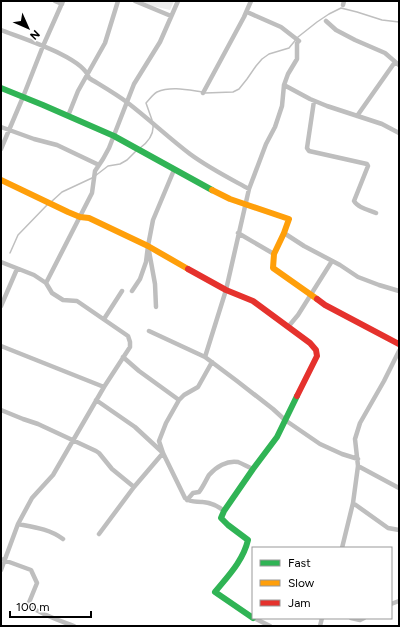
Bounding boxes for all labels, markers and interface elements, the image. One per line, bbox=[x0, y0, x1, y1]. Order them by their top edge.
north arrow bbox=[8, 8, 48, 48]
text: N bbox=[27, 27, 42, 42]
legend bbox=[252, 547, 392, 619]
text: Fast bbox=[288, 556, 311, 570]
text: Slow bbox=[288, 576, 315, 590]
scale bar bbox=[10, 593, 91, 619]
text: Jam bbox=[288, 596, 311, 610]
text: 100 m bbox=[16, 600, 50, 614]

